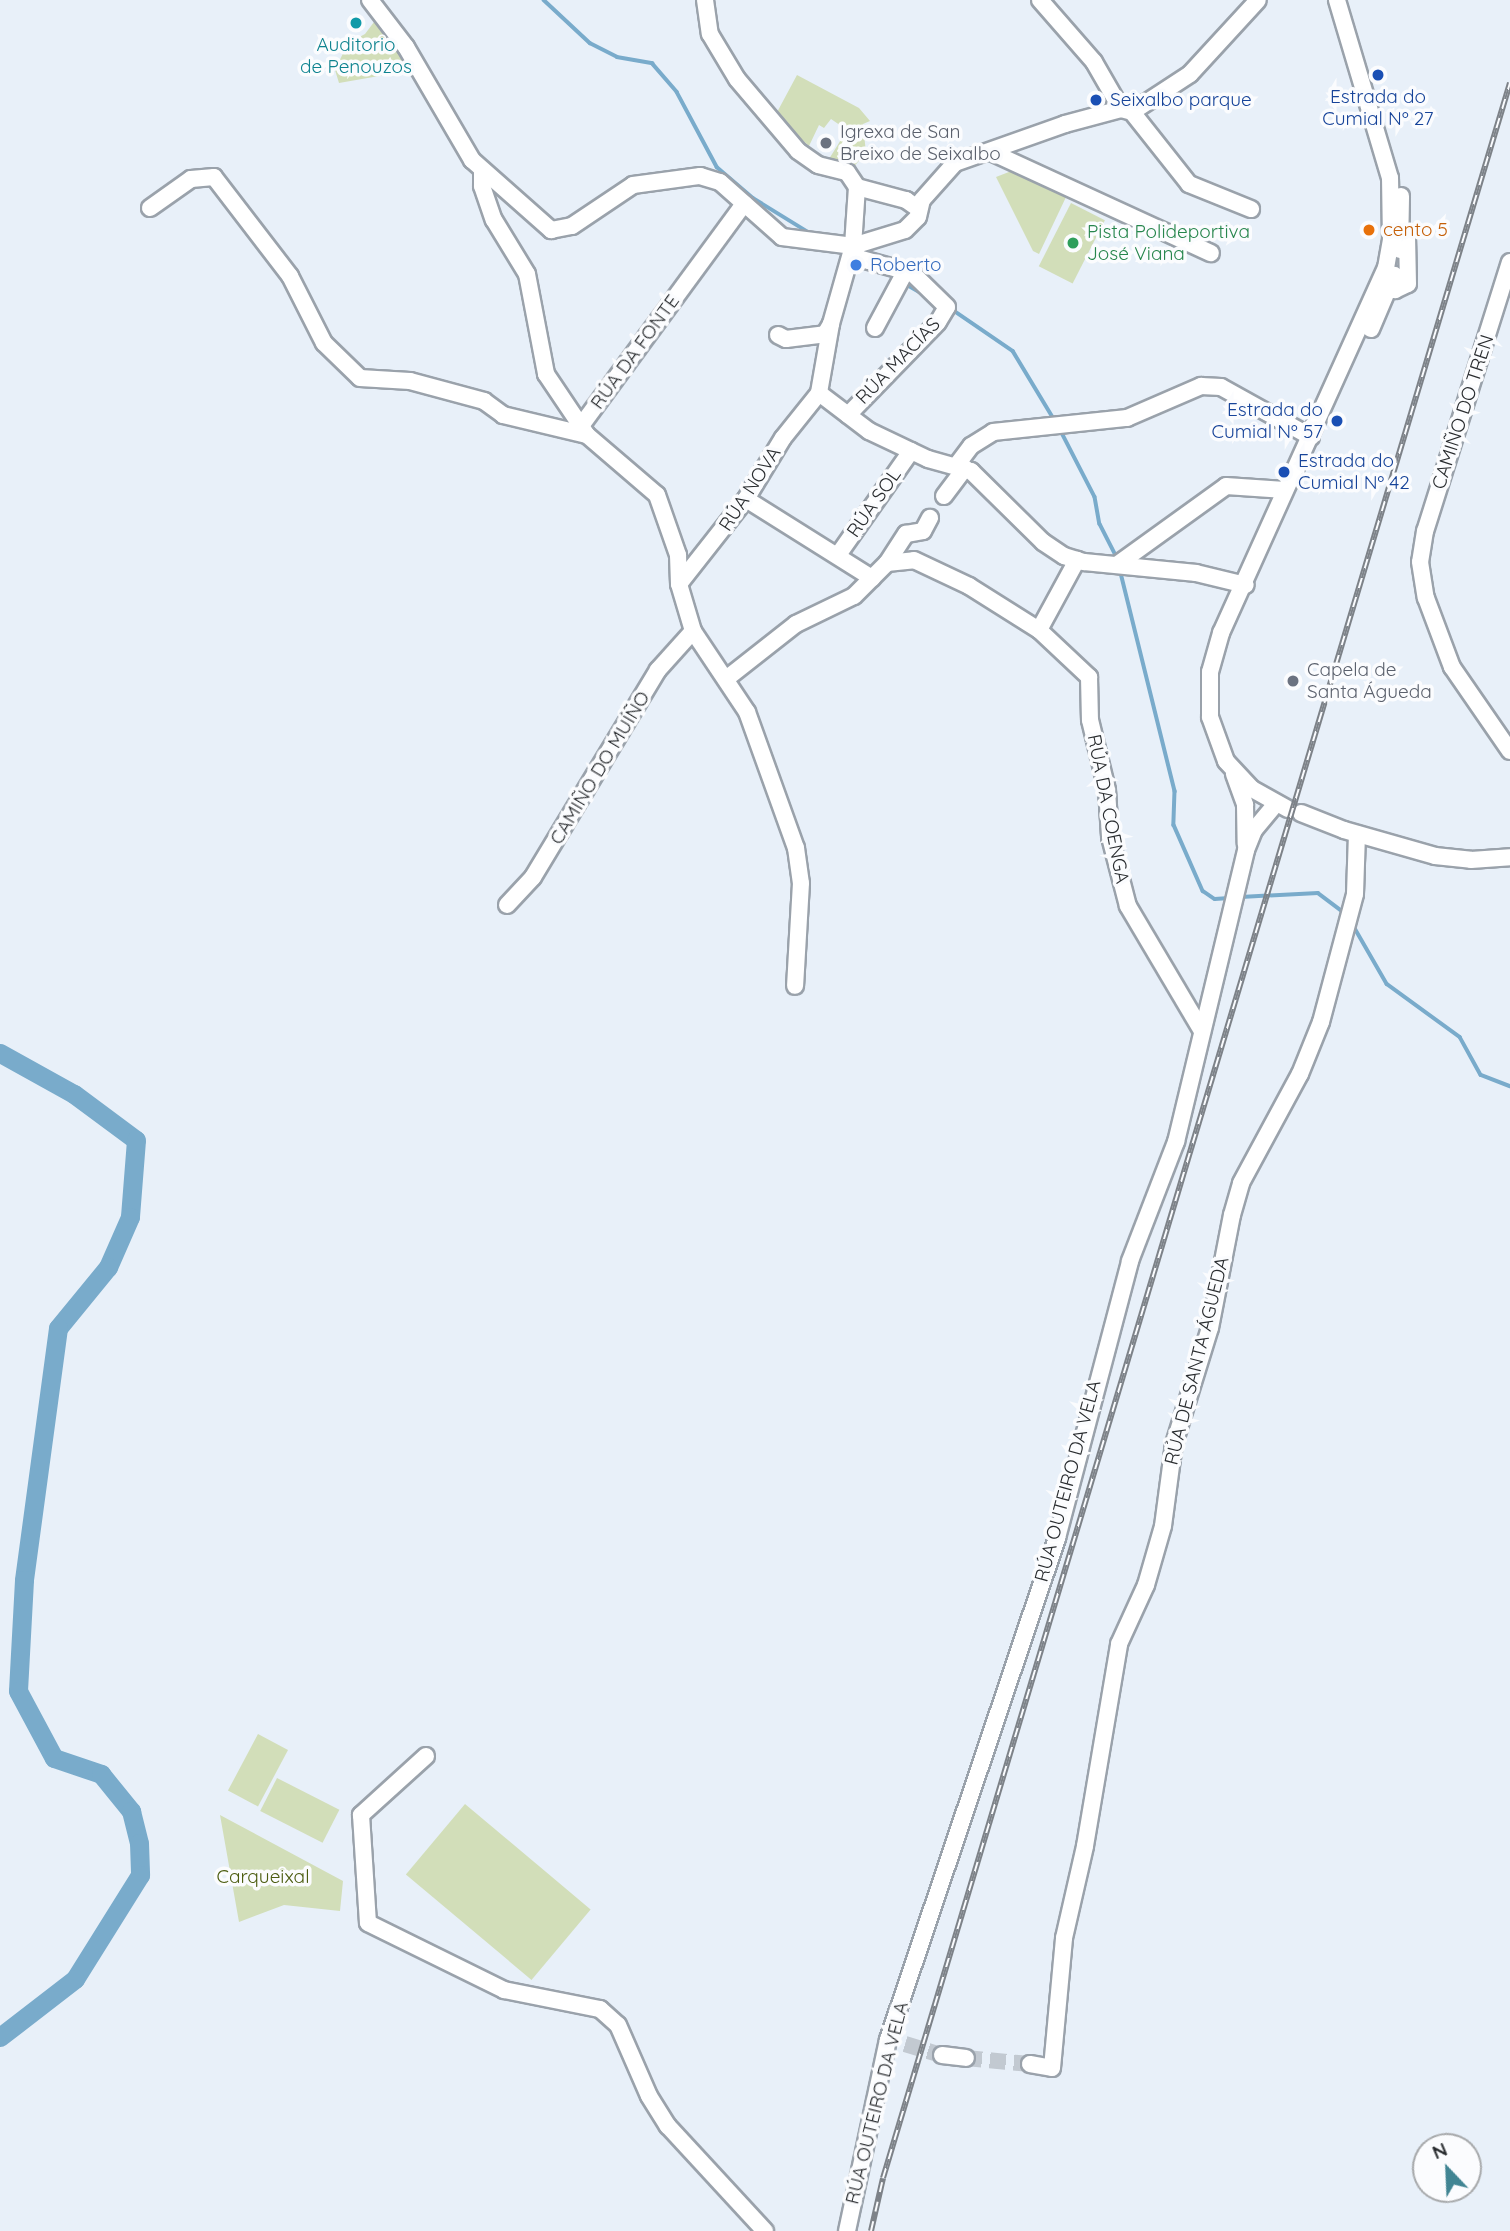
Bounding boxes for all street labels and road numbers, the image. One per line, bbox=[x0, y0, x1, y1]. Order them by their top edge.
street label: RÚA DA FONTE bbox=[586, 290, 684, 414]
street label: RÚA MACÍAS bbox=[851, 313, 945, 409]
street label: CAMIÑO DO TREN bbox=[1427, 332, 1499, 492]
street label: RÚA NOVA bbox=[714, 443, 786, 535]
street label: RÚA SOL bbox=[842, 464, 906, 542]
street label: CAMIÑO DO MUÍÑO bbox=[545, 687, 655, 849]
street label: RÚA DA COENGA bbox=[1082, 732, 1134, 886]
street label: RÚA DE SANTA ÁGUEDA bbox=[1160, 1255, 1234, 1467]
street label: RÚA OUTEIRO DA VELA bbox=[1030, 1378, 1106, 1584]
street label: RÚA OUTEIRO DA VELA bbox=[841, 1999, 913, 2207]

